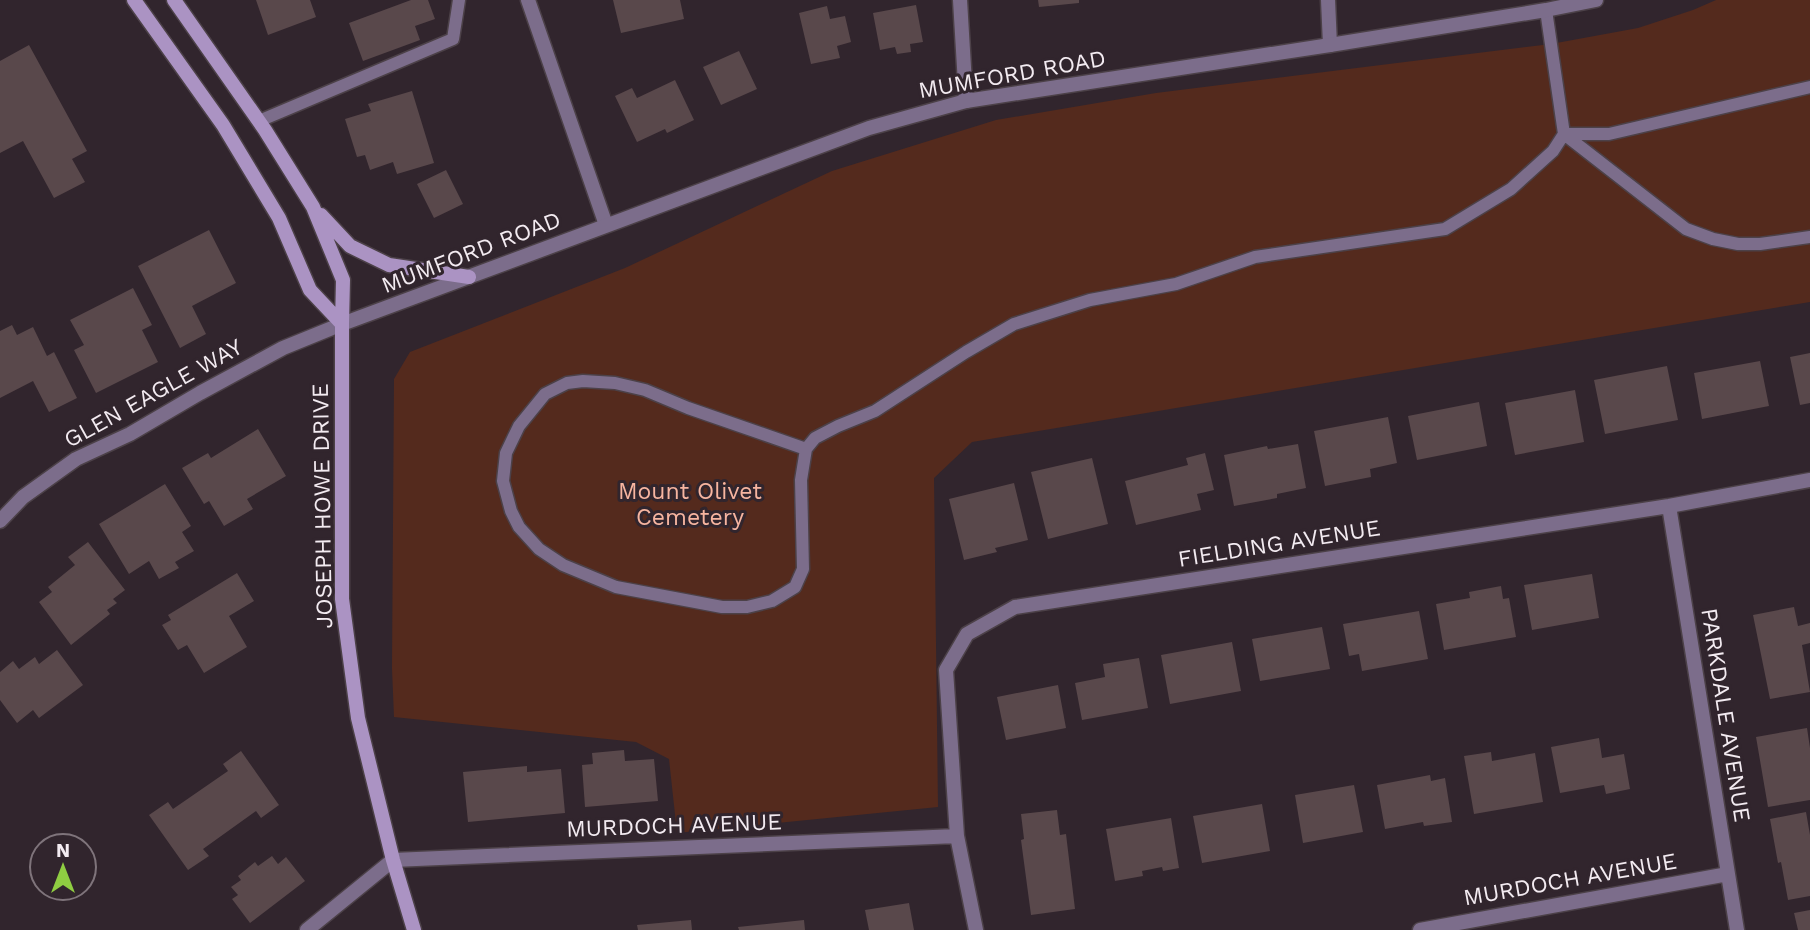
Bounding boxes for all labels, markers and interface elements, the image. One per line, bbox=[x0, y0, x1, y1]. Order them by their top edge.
street label: MUMFORD ROAD bbox=[916, 45, 1108, 104]
street label: MUMFORD ROAD bbox=[378, 206, 565, 299]
street label: GLEN EAGLE WAY bbox=[59, 333, 247, 454]
street label: JOSEPH HOWE DRIVE bbox=[307, 383, 338, 629]
park label: Mount Olivet Cemetery bbox=[618, 478, 762, 531]
street label: FIELDING AVENUE bbox=[1176, 514, 1382, 573]
street label: PARKDALE AVENUE bbox=[1695, 606, 1756, 824]
street label: MURDOCH AVENUE bbox=[566, 808, 782, 843]
north arrow bbox=[28, 832, 98, 902]
text: N bbox=[56, 839, 70, 862]
street label: MURDOCH AVENUE bbox=[1461, 847, 1679, 912]

